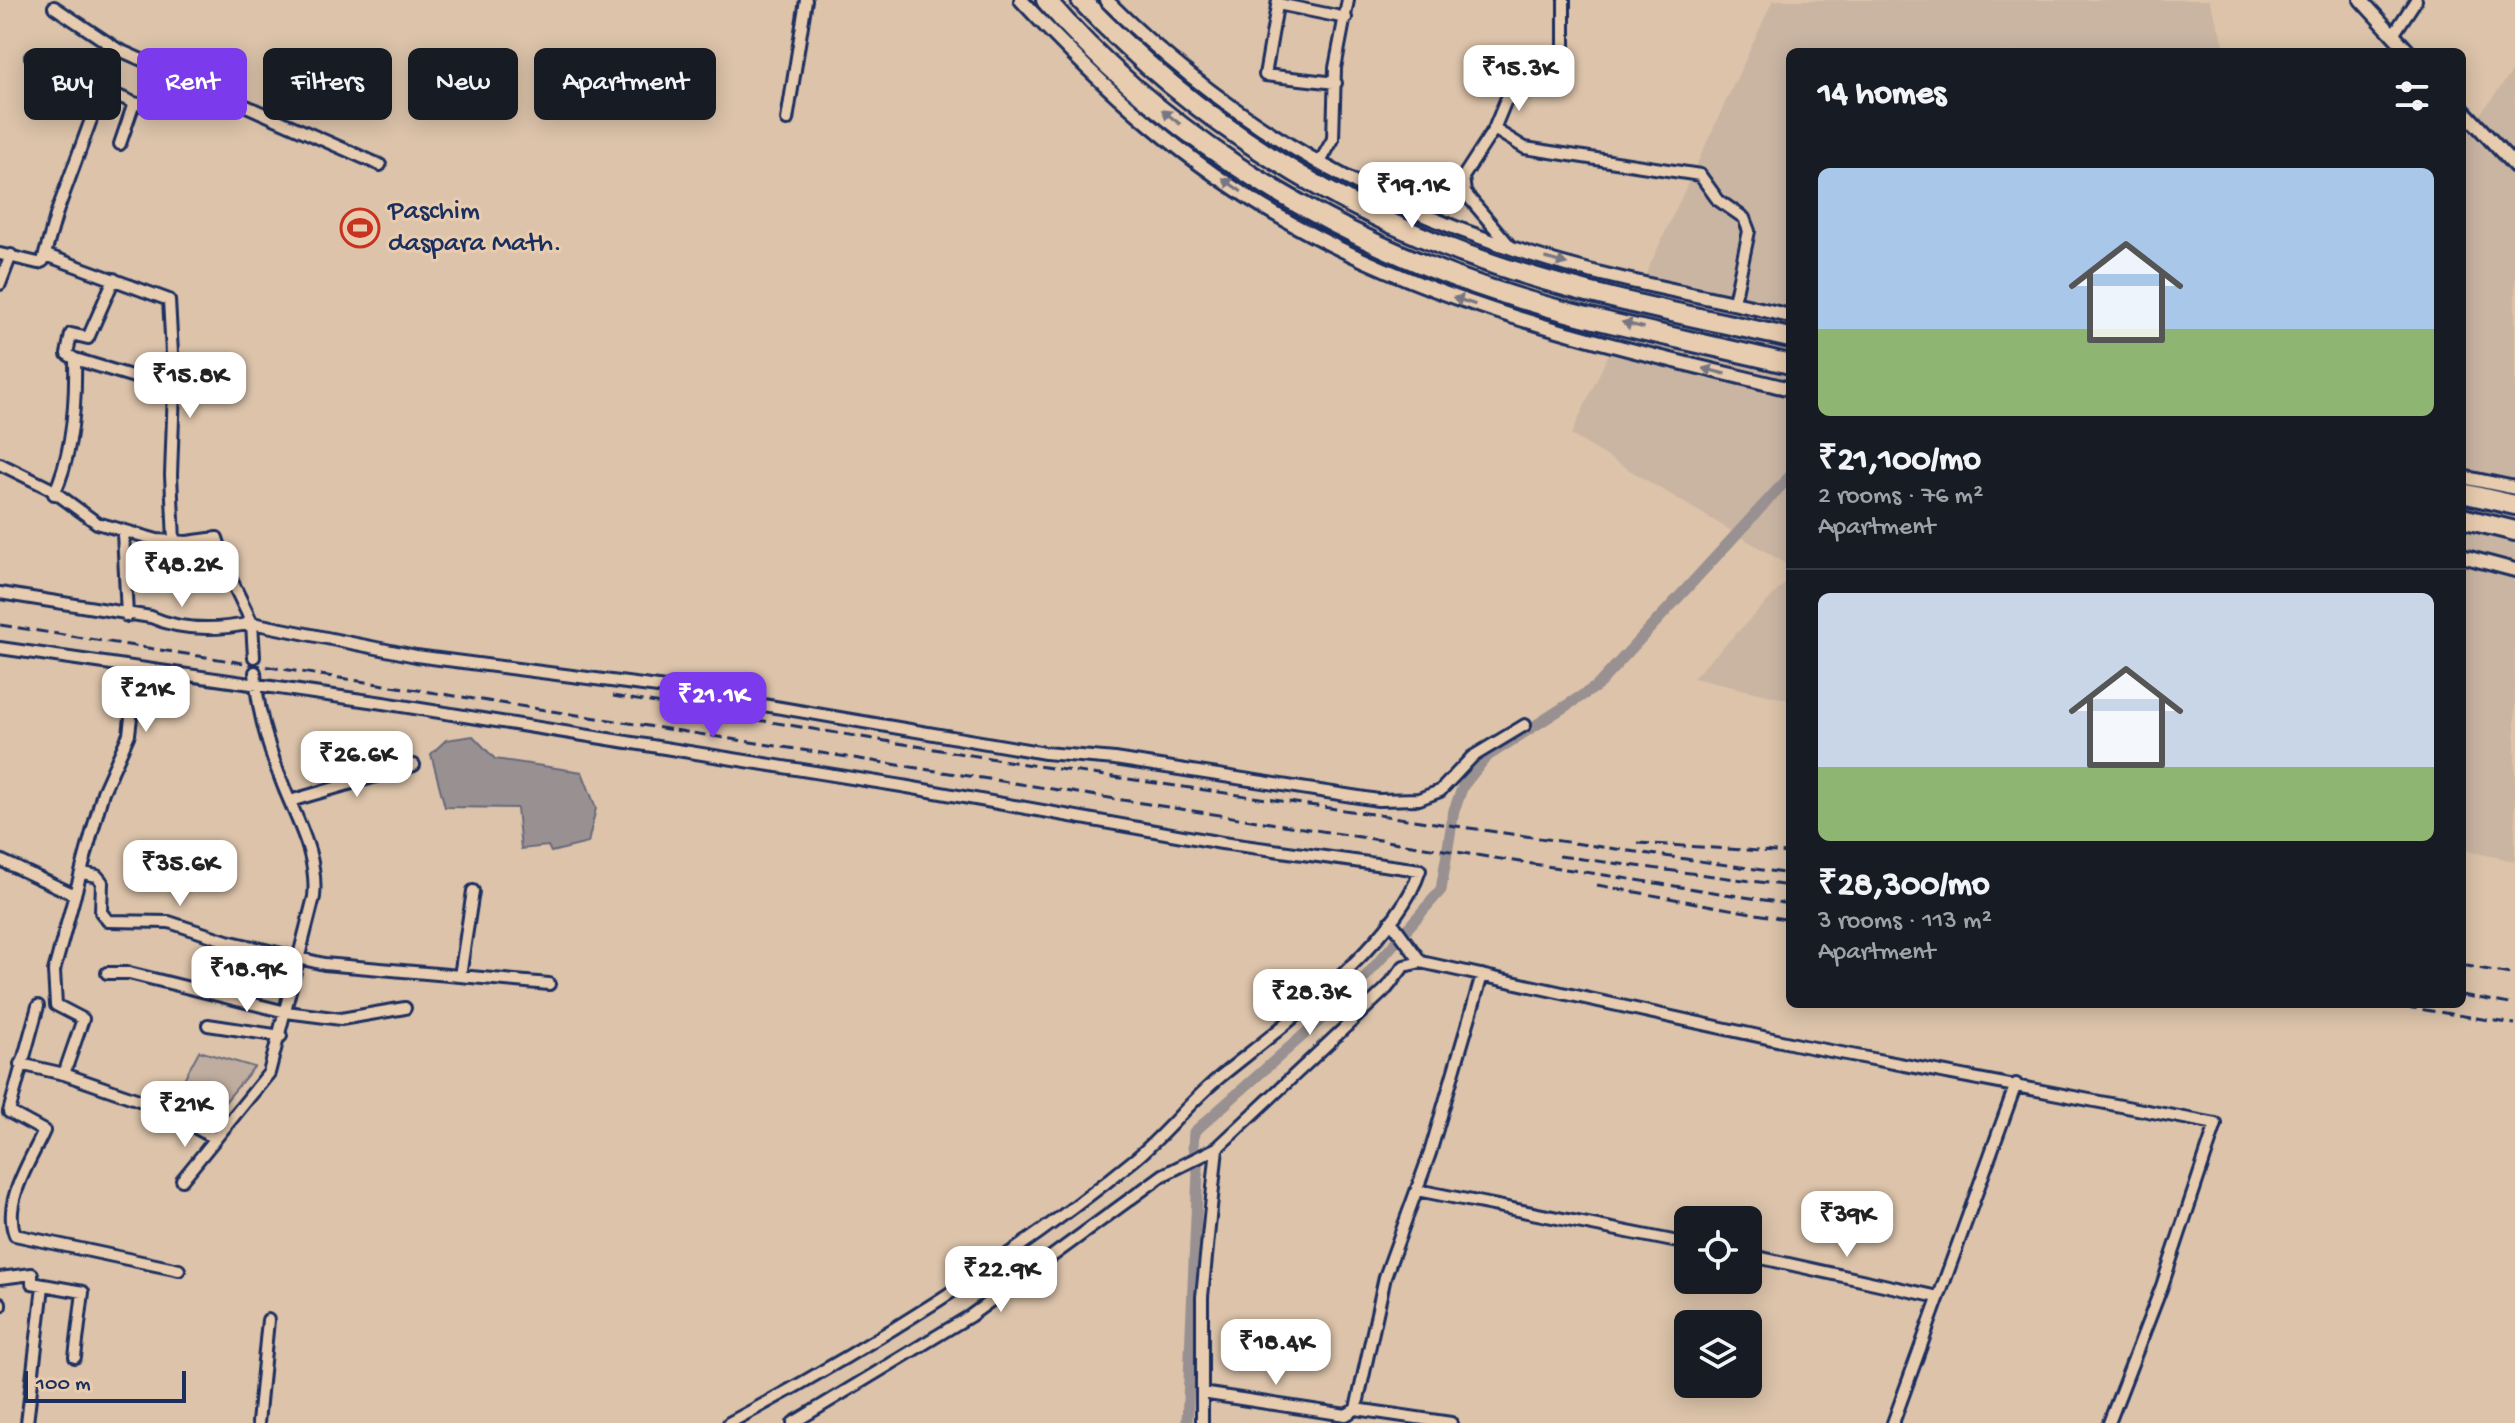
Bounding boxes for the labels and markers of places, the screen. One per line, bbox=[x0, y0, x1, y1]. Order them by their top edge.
pin: ₹15.3K bbox=[1454, 45, 1584, 113]
pin: ₹19.1K bbox=[1347, 162, 1477, 230]
place label: Paschim daspara Math. bbox=[387, 196, 562, 261]
sports icon: Paschim daspara Math. bbox=[339, 207, 381, 249]
pin: ₹15.8K bbox=[125, 352, 255, 420]
pin: ₹48.2K bbox=[117, 541, 247, 609]
pin: ₹21K bbox=[99, 666, 193, 734]
pin: ₹21.1K bbox=[648, 672, 778, 740]
pin: ₹26.6K bbox=[292, 731, 422, 799]
pin: ₹35.6K bbox=[115, 840, 245, 908]
pin: ₹18.9K bbox=[182, 946, 312, 1014]
pin: ₹28.3K bbox=[1245, 969, 1375, 1037]
pin: ₹21K bbox=[138, 1081, 232, 1149]
pin: ₹39K bbox=[1800, 1191, 1894, 1259]
pin: ₹22.9K bbox=[936, 1246, 1066, 1314]
pin: ₹18.4K bbox=[1211, 1319, 1341, 1387]

